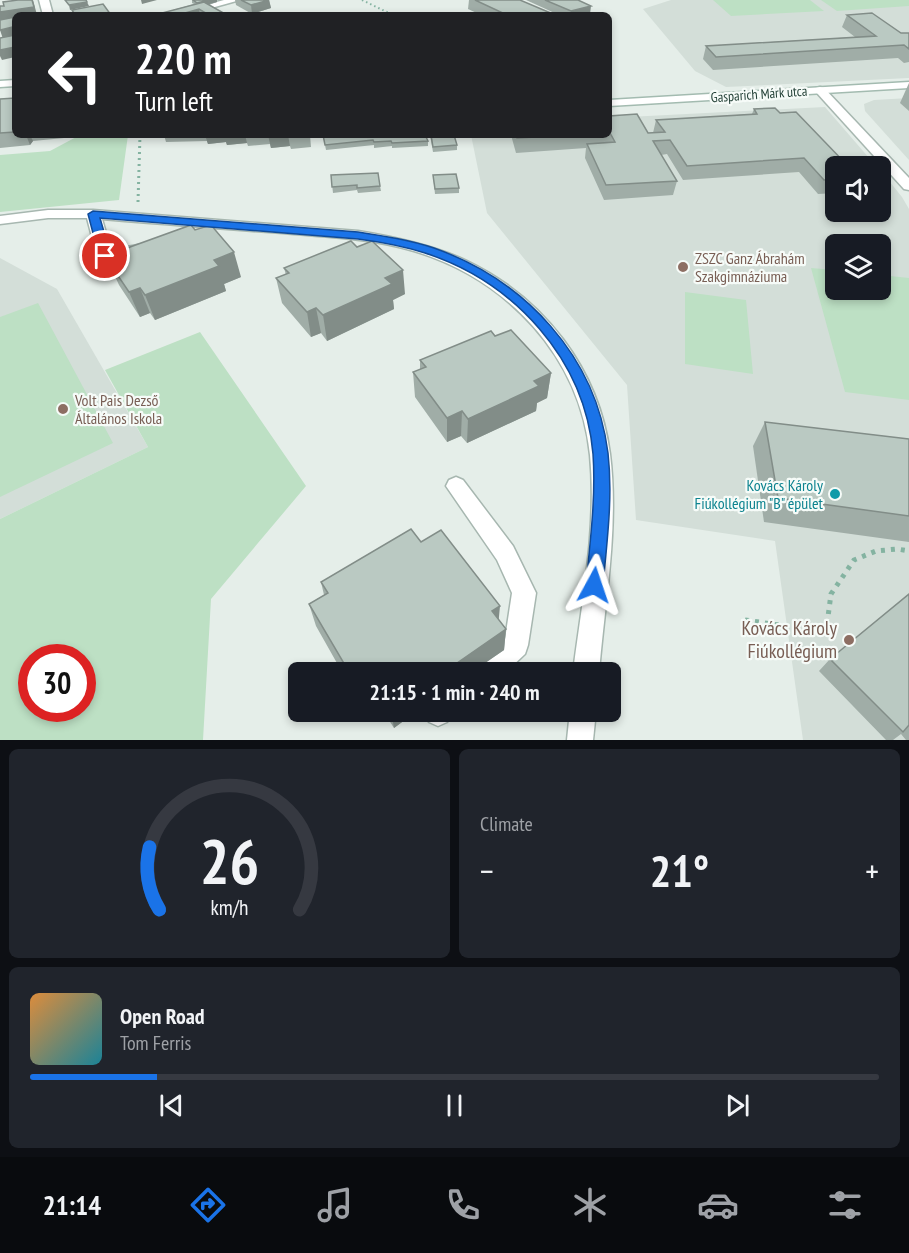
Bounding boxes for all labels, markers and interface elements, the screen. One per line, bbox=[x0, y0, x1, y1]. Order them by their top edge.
text: 220 m bbox=[135, 31, 232, 86]
icon: left bbox=[36, 36, 114, 114]
street label: Gasparich Márk utca bbox=[710, 82, 808, 106]
text: Turn left bbox=[135, 84, 213, 118]
map controls bbox=[825, 156, 891, 300]
button: sound bbox=[825, 156, 891, 222]
pin bbox=[79, 230, 130, 281]
button: layers bbox=[825, 234, 891, 300]
icon: arrive bbox=[88, 239, 121, 272]
place label: ZSZC Ganz Ábrahám Szakgimnáziuma bbox=[695, 248, 805, 286]
marker: ZSZC Ganz Ábrahám Szakgimnáziuma bbox=[676, 260, 690, 274]
place label: Volt Pais Dezső Általános Iskola bbox=[74, 390, 162, 428]
marker: Volt Pais Dezső Általános Iskola bbox=[56, 402, 70, 416]
place label: Kovács Károly Fiúkollégium "B" épület bbox=[695, 475, 824, 513]
marker: Kovács Károly Fiúkollégium "B" épület bbox=[828, 487, 842, 501]
position arrow bbox=[562, 553, 626, 617]
place label: Kovács Károly Fiúkollégium bbox=[741, 615, 837, 664]
marker: Kovács Károly Fiúkollégium bbox=[842, 633, 856, 647]
speed limit sign: 30 bbox=[18, 644, 96, 722]
text: 21:15 · 1 min · 240 m bbox=[369, 678, 540, 706]
text: Climate bbox=[480, 811, 533, 837]
text: 26 bbox=[200, 820, 259, 901]
text: 21° bbox=[650, 841, 709, 899]
text: − bbox=[480, 849, 494, 892]
text: + bbox=[865, 849, 879, 892]
text: km/h bbox=[210, 894, 249, 922]
text: Open Road bbox=[120, 1002, 205, 1030]
text: Tom Ferris bbox=[120, 1030, 191, 1056]
icon: previous bbox=[155, 1089, 188, 1122]
icon: pause bbox=[438, 1089, 471, 1122]
icon: next bbox=[721, 1089, 754, 1122]
icon: directions bbox=[187, 1184, 229, 1226]
icon: music bbox=[314, 1184, 356, 1226]
icon: phone bbox=[442, 1184, 484, 1226]
icon: climate bbox=[569, 1184, 611, 1226]
icon: car bbox=[697, 1184, 739, 1226]
icon: filters bbox=[824, 1184, 866, 1226]
text: 21:14 bbox=[43, 1188, 101, 1222]

